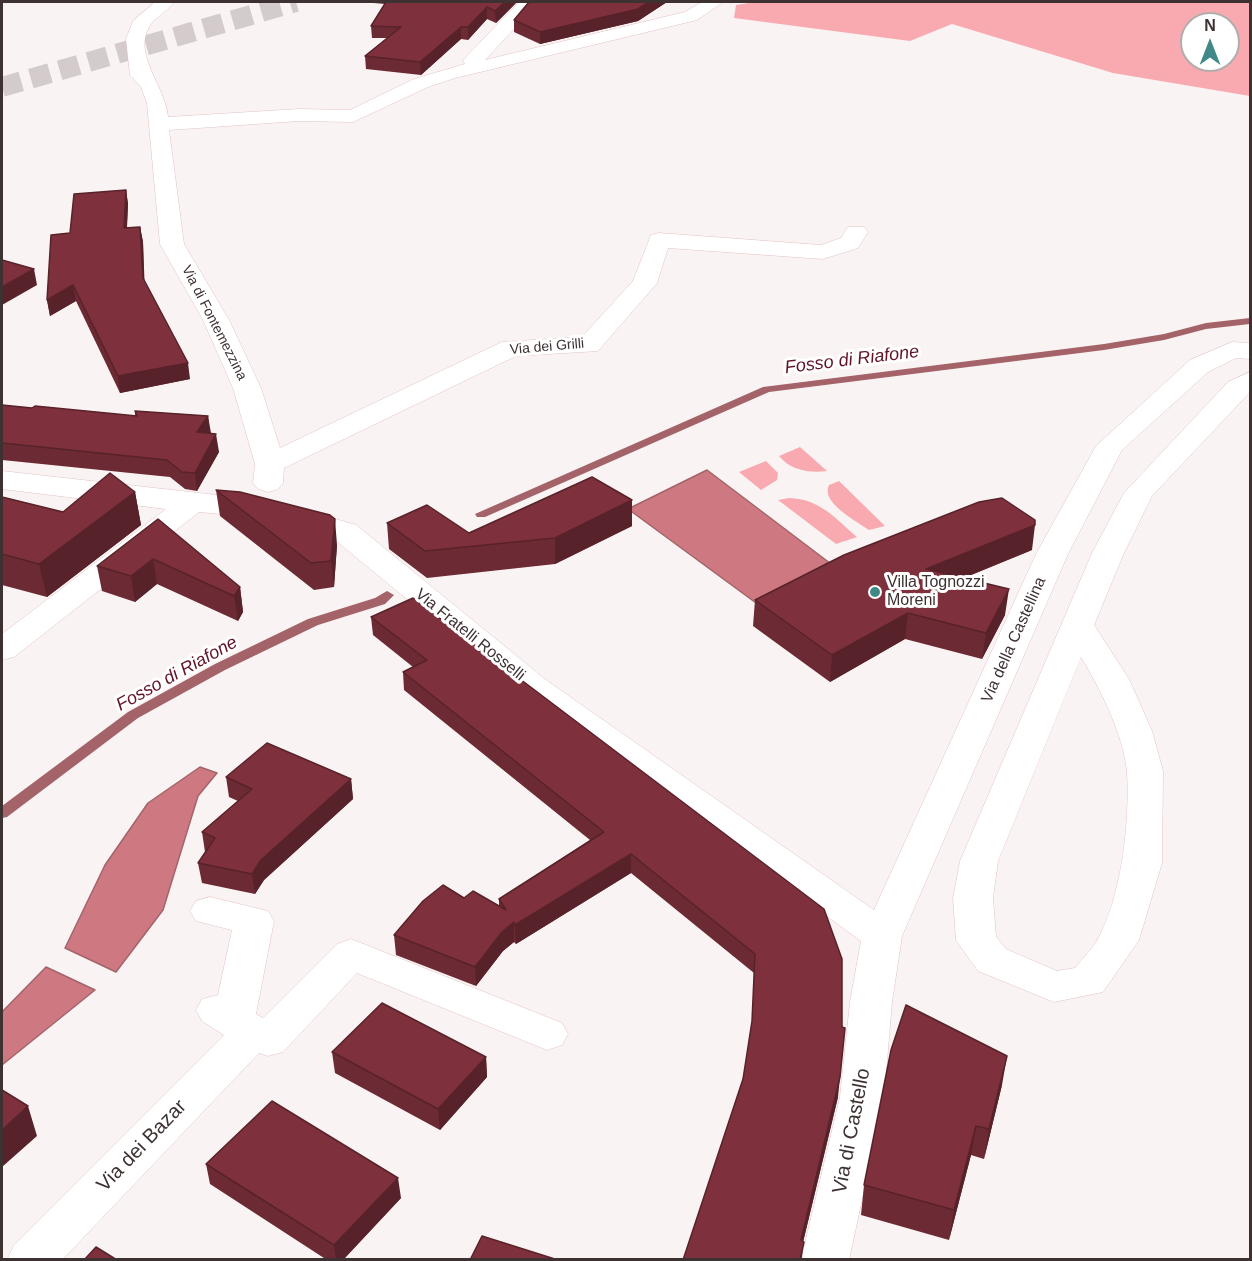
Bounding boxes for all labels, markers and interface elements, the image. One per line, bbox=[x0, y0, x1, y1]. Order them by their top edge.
north arrow bbox=[1180, 12, 1240, 72]
text: N bbox=[1204, 17, 1216, 34]
street label: Via di Fontemezzina bbox=[178, 263, 250, 383]
street label: Via dei Grilli bbox=[509, 335, 585, 359]
water label: Fosso di Riafone bbox=[784, 341, 920, 379]
place label: Villa Tognozzi Moreni bbox=[887, 573, 985, 611]
street label: Via della Castellina bbox=[978, 574, 1050, 706]
street label: Via Fratelli Rosselli bbox=[411, 585, 529, 685]
marker: Villa Tognozzi Moreni bbox=[868, 585, 882, 599]
water label: Fosso di Riafone bbox=[113, 632, 241, 716]
street label: Via di Castello bbox=[828, 1066, 876, 1196]
street label: Via dei Bazar bbox=[92, 1095, 192, 1197]

